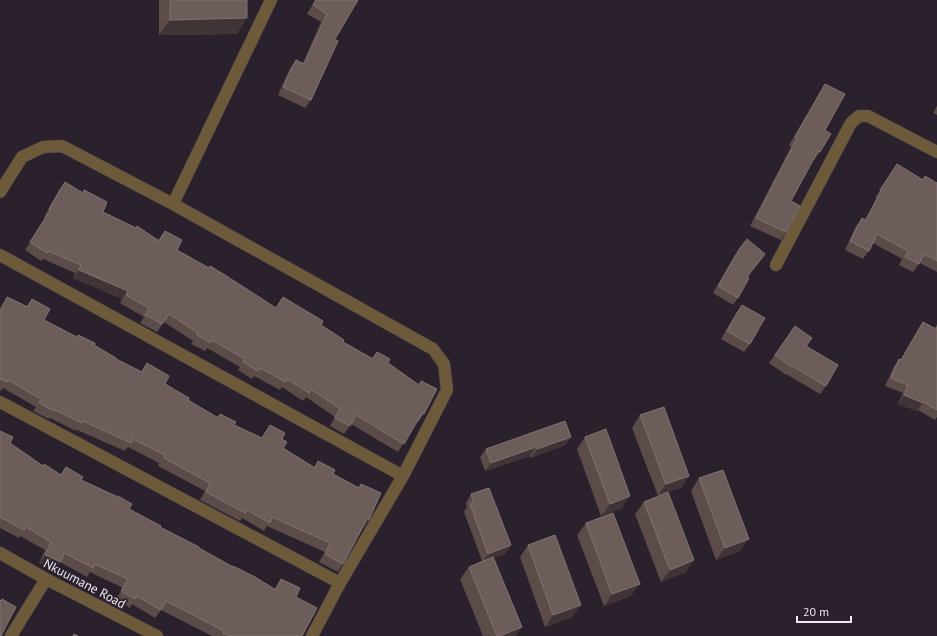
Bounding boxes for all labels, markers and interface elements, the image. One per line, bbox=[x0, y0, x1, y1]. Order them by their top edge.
street label: Nkuumane Road bbox=[41, 555, 129, 612]
scale bar bbox=[797, 598, 851, 624]
text: 20 m bbox=[803, 604, 829, 619]

